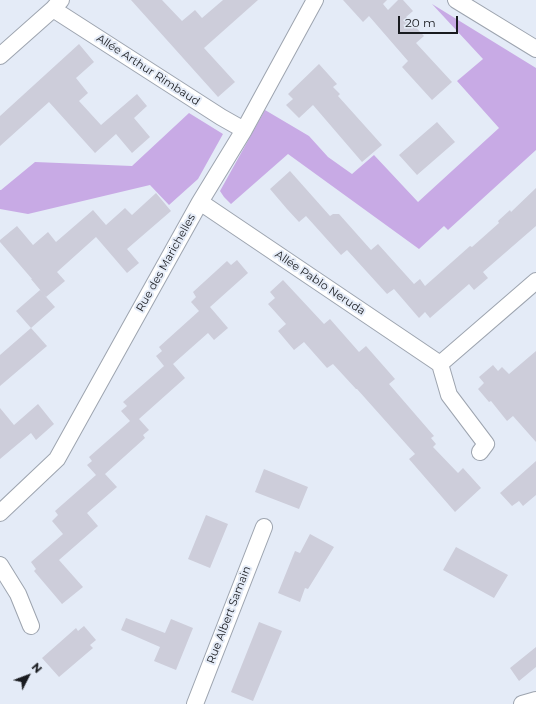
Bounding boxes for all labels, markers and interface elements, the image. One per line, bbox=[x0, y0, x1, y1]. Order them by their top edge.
scale bar bbox=[400, 8, 460, 34]
text: 20 m bbox=[405, 15, 436, 30]
street label: Allée Arthur Rimbaud bbox=[94, 32, 202, 108]
street label: Rue des Marichelles bbox=[134, 212, 198, 314]
street label: Allée Pablo Neruda bbox=[272, 248, 368, 318]
street label: Rue Albert Samain bbox=[204, 564, 254, 666]
north arrow bbox=[8, 656, 48, 696]
text: N bbox=[29, 660, 45, 676]

